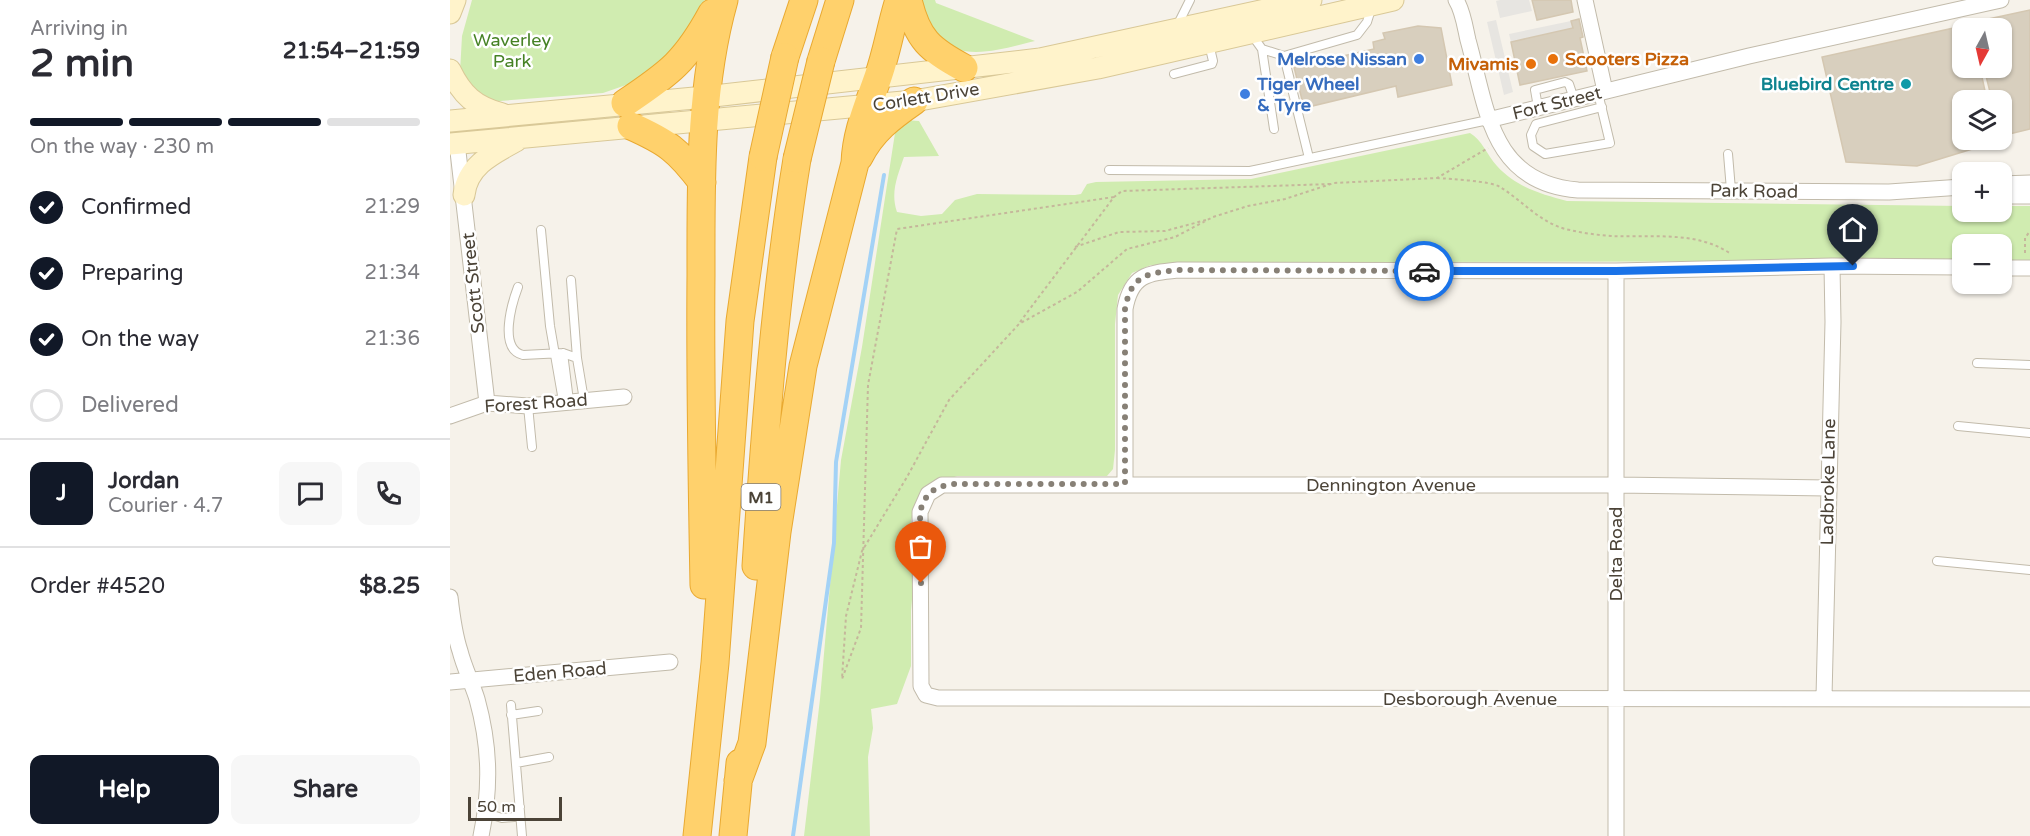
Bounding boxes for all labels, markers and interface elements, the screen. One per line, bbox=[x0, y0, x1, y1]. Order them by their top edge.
text: Arriving in bbox=[30, 17, 128, 41]
north arrow bbox=[1952, 18, 2012, 78]
map controls bbox=[1952, 18, 2012, 294]
park label: Waverley Park bbox=[473, 29, 551, 72]
text: 21:54–21:59 bbox=[283, 38, 420, 64]
text: 2 min bbox=[30, 40, 134, 87]
place label: Melrose Nissan bbox=[1277, 48, 1407, 70]
place label: Scooters Pizza bbox=[1565, 48, 1689, 70]
marker: Melrose Nissan bbox=[1412, 52, 1426, 66]
marker: Scooters Pizza bbox=[1546, 52, 1560, 66]
place label: Mivamis bbox=[1448, 53, 1519, 75]
marker: Mivamis bbox=[1524, 57, 1538, 71]
place label: Tiger Wheel & Tyre bbox=[1256, 73, 1359, 116]
place label: Bluebird Centre bbox=[1761, 73, 1894, 95]
marker: Bluebird Centre bbox=[1899, 77, 1913, 91]
street label: Corlett Drive bbox=[871, 78, 981, 116]
street label: Fort Street bbox=[1510, 81, 1604, 125]
marker: Tiger Wheel & Tyre bbox=[1238, 87, 1252, 101]
button: layers bbox=[1952, 90, 2012, 150]
text: On the way · 230 m bbox=[30, 135, 214, 159]
button: + bbox=[1952, 162, 2012, 222]
street label: Park Road bbox=[1710, 179, 1798, 203]
icon: check bbox=[30, 191, 63, 224]
text: Confirmed bbox=[81, 194, 191, 220]
text: 21:29 bbox=[365, 195, 420, 219]
pin bbox=[1827, 204, 1878, 266]
icon: home bbox=[1836, 213, 1869, 246]
street label: Scott Street bbox=[457, 231, 489, 335]
button: − bbox=[1952, 234, 2012, 294]
courier bbox=[1394, 241, 1454, 301]
icon: car bbox=[1408, 255, 1441, 288]
icon: check bbox=[30, 257, 63, 290]
text: Preparing bbox=[81, 260, 184, 286]
text: 21:34 bbox=[365, 261, 420, 285]
icon: check bbox=[30, 323, 63, 356]
text: On the way bbox=[81, 326, 199, 352]
text: 21:36 bbox=[365, 327, 420, 351]
street label: Forest Road bbox=[484, 388, 588, 418]
text: Delivered bbox=[81, 392, 179, 418]
street label: Ladbroke Lane bbox=[1816, 418, 1840, 546]
button: chat bbox=[279, 462, 342, 525]
button: phone bbox=[357, 462, 420, 525]
text: Jordan bbox=[108, 468, 179, 494]
street label: Dennington Avenue bbox=[1306, 474, 1476, 496]
text: J bbox=[56, 480, 67, 506]
road number: M1 bbox=[742, 484, 780, 510]
text: Courier · 4.7 bbox=[108, 494, 223, 518]
street label: Delta Road bbox=[1605, 507, 1627, 601]
pin bbox=[895, 521, 946, 583]
icon: bag bbox=[904, 530, 937, 563]
text: Order #4520 bbox=[30, 573, 165, 599]
text: $8.25 bbox=[359, 573, 420, 599]
street label: Eden Road bbox=[512, 657, 608, 687]
street label: Desborough Avenue bbox=[1383, 688, 1557, 710]
button: Help bbox=[30, 755, 219, 824]
button: Share bbox=[231, 755, 420, 824]
scale bar bbox=[468, 794, 562, 822]
text: 50 m bbox=[477, 797, 516, 817]

